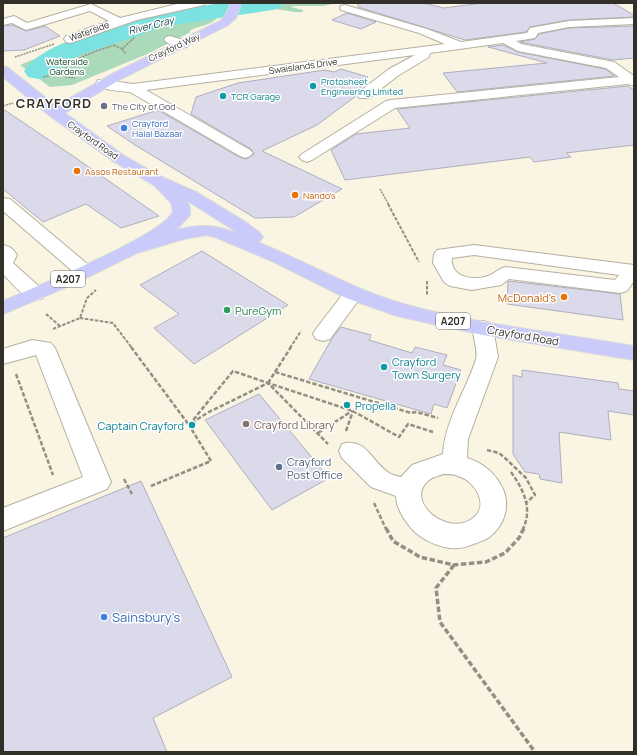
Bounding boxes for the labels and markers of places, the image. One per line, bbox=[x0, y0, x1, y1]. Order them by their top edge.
place label: Protosheet Engineering Limited bbox=[321, 75, 403, 98]
marker: Protosheet Engineering Limited bbox=[308, 81, 318, 91]
place label: TCR Garage bbox=[231, 90, 280, 103]
marker: TCR Garage bbox=[218, 91, 228, 101]
place label: The City of God bbox=[112, 100, 176, 113]
marker: The City of God bbox=[99, 101, 109, 111]
place label: Crayford Halal Bazaar bbox=[132, 117, 183, 140]
marker: Crayford Halal Bazaar bbox=[119, 123, 129, 133]
place label: Assos Restaurant bbox=[85, 165, 159, 178]
marker: Assos Restaurant bbox=[72, 166, 82, 176]
place label: Nando's bbox=[303, 189, 336, 202]
marker: Nando's bbox=[290, 190, 300, 200]
place label: McDonald's bbox=[498, 290, 556, 305]
marker: McDonald's bbox=[559, 292, 569, 302]
place label: PureGym bbox=[235, 303, 281, 318]
marker: PureGym bbox=[222, 305, 232, 315]
place label: Crayford Town Surgery bbox=[392, 354, 461, 382]
marker: Crayford Town Surgery bbox=[379, 362, 389, 372]
place label: Propella bbox=[355, 398, 396, 413]
marker: Propella bbox=[342, 400, 352, 410]
place label: Crayford Library bbox=[254, 417, 335, 432]
place label: Captain Crayford bbox=[97, 418, 184, 433]
marker: Crayford Library bbox=[241, 419, 251, 429]
marker: Captain Crayford bbox=[187, 420, 197, 430]
place label: Crayford Post Office bbox=[287, 454, 343, 482]
marker: Crayford Post Office bbox=[274, 462, 284, 472]
place label: Sainsbury's bbox=[112, 608, 180, 626]
marker: Sainsbury's bbox=[99, 612, 109, 622]

